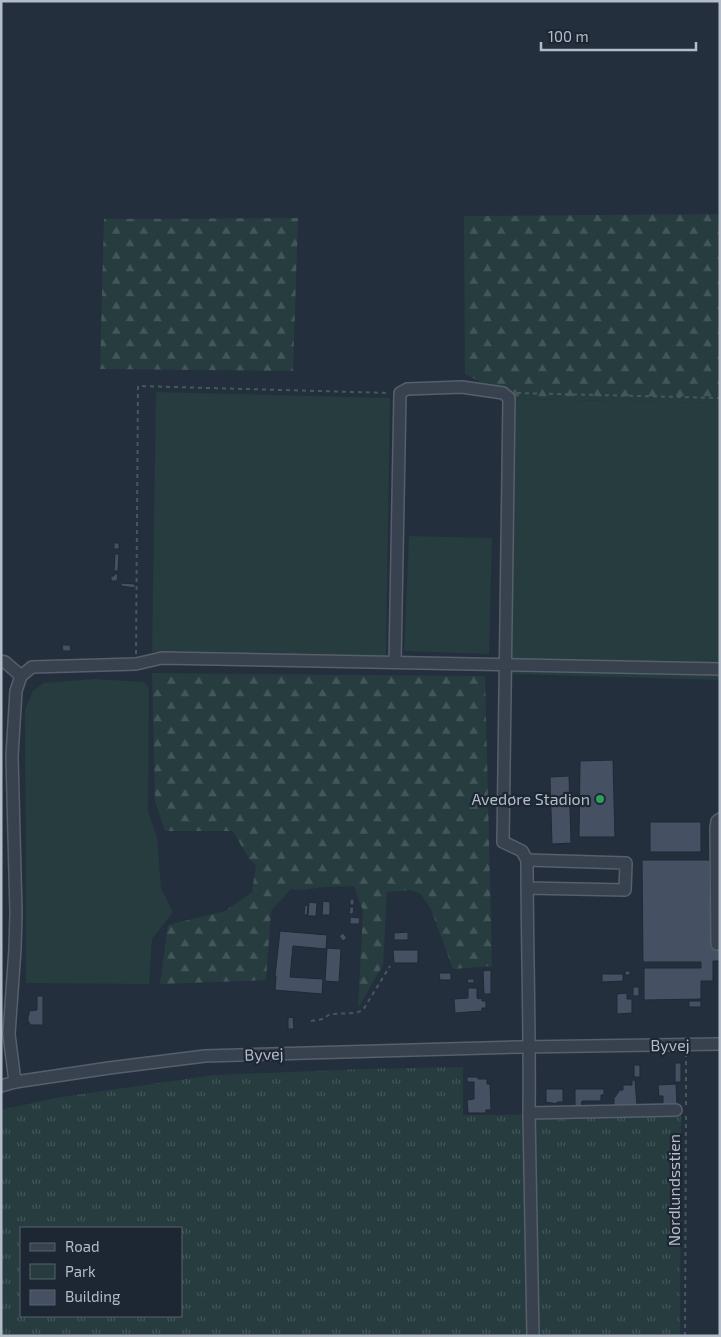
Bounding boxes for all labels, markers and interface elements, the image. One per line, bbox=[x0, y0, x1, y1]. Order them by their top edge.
scale bar bbox=[541, 20, 696, 52]
text: 100 m bbox=[548, 27, 589, 45]
place label: Avedøre Stadion bbox=[471, 789, 590, 808]
marker: Avedøre Stadion bbox=[594, 793, 606, 805]
street label: Byvej bbox=[650, 1035, 690, 1055]
street label: Byvej bbox=[244, 1043, 284, 1065]
street label: Nordlundsstien bbox=[664, 1134, 683, 1246]
legend bbox=[20, 1227, 182, 1317]
text: Road bbox=[65, 1237, 100, 1255]
text: Park bbox=[65, 1262, 96, 1280]
text: Building bbox=[65, 1287, 121, 1305]

